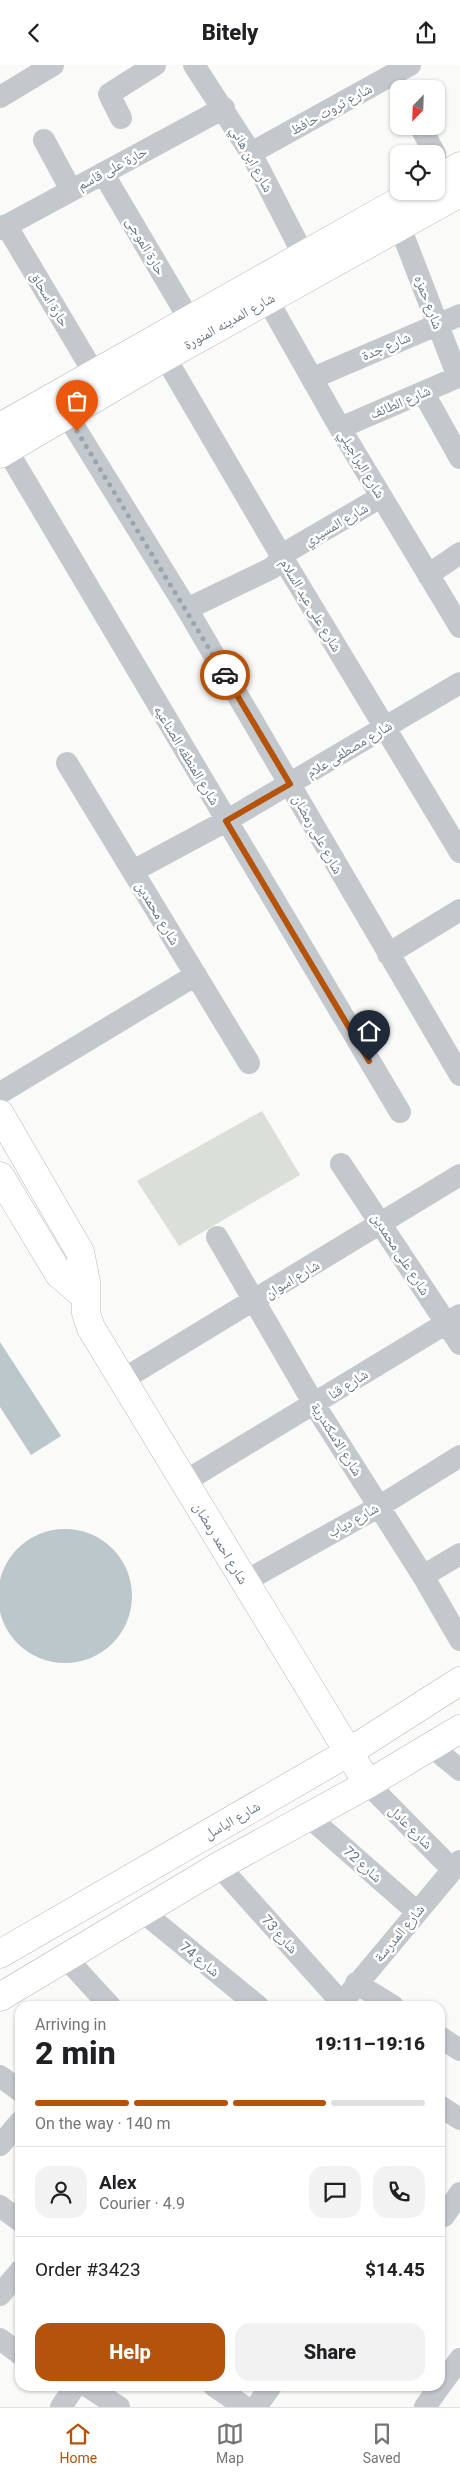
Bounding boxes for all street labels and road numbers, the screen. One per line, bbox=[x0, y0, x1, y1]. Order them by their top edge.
street label: شارع ثروت حافظ bbox=[288, 80, 375, 140]
street label: شارع ابن هاني bbox=[224, 123, 277, 197]
street label: حارة على قاسم bbox=[74, 143, 151, 195]
street label: حارة الموجى bbox=[122, 214, 169, 278]
street label: حارة اسحاق bbox=[26, 269, 73, 330]
street label: شارع حمزه bbox=[410, 273, 447, 332]
street label: شارع المدينه المنورة bbox=[181, 289, 278, 354]
street label: شارع جدة bbox=[359, 329, 414, 365]
street label: شارع الطائف bbox=[367, 382, 433, 424]
street label: شارع البراجيلي bbox=[332, 427, 389, 503]
street label: شارع المسيري bbox=[301, 499, 372, 552]
street label: شارع على عبد السلام bbox=[275, 555, 345, 656]
street label: شارع المنطقه الصناعيه bbox=[149, 702, 223, 809]
street label: شارع مصطفى علام bbox=[303, 717, 396, 783]
street label: شارع على رمضان bbox=[288, 792, 346, 877]
street label: شارع محمدين bbox=[131, 878, 183, 949]
street label: شارع على محمدين bbox=[367, 1210, 434, 1299]
street label: شارع اسوان bbox=[262, 1257, 323, 1303]
street label: شارع قنا bbox=[325, 1366, 372, 1404]
street label: شارع الاسكندرية bbox=[306, 1399, 366, 1480]
street label: شارع احمد رمضان bbox=[189, 1499, 252, 1588]
street label: شارع دياب bbox=[325, 1500, 382, 1542]
street label: شارع الباسل bbox=[201, 1798, 264, 1844]
street label: شارع عادل bbox=[385, 1802, 436, 1853]
street label: شارع 72 bbox=[339, 1843, 385, 1887]
street label: شارع المدرسة bbox=[370, 1901, 429, 1966]
street label: شارع 73 bbox=[257, 1912, 301, 1958]
street label: شارع 74 bbox=[176, 1938, 223, 1981]

